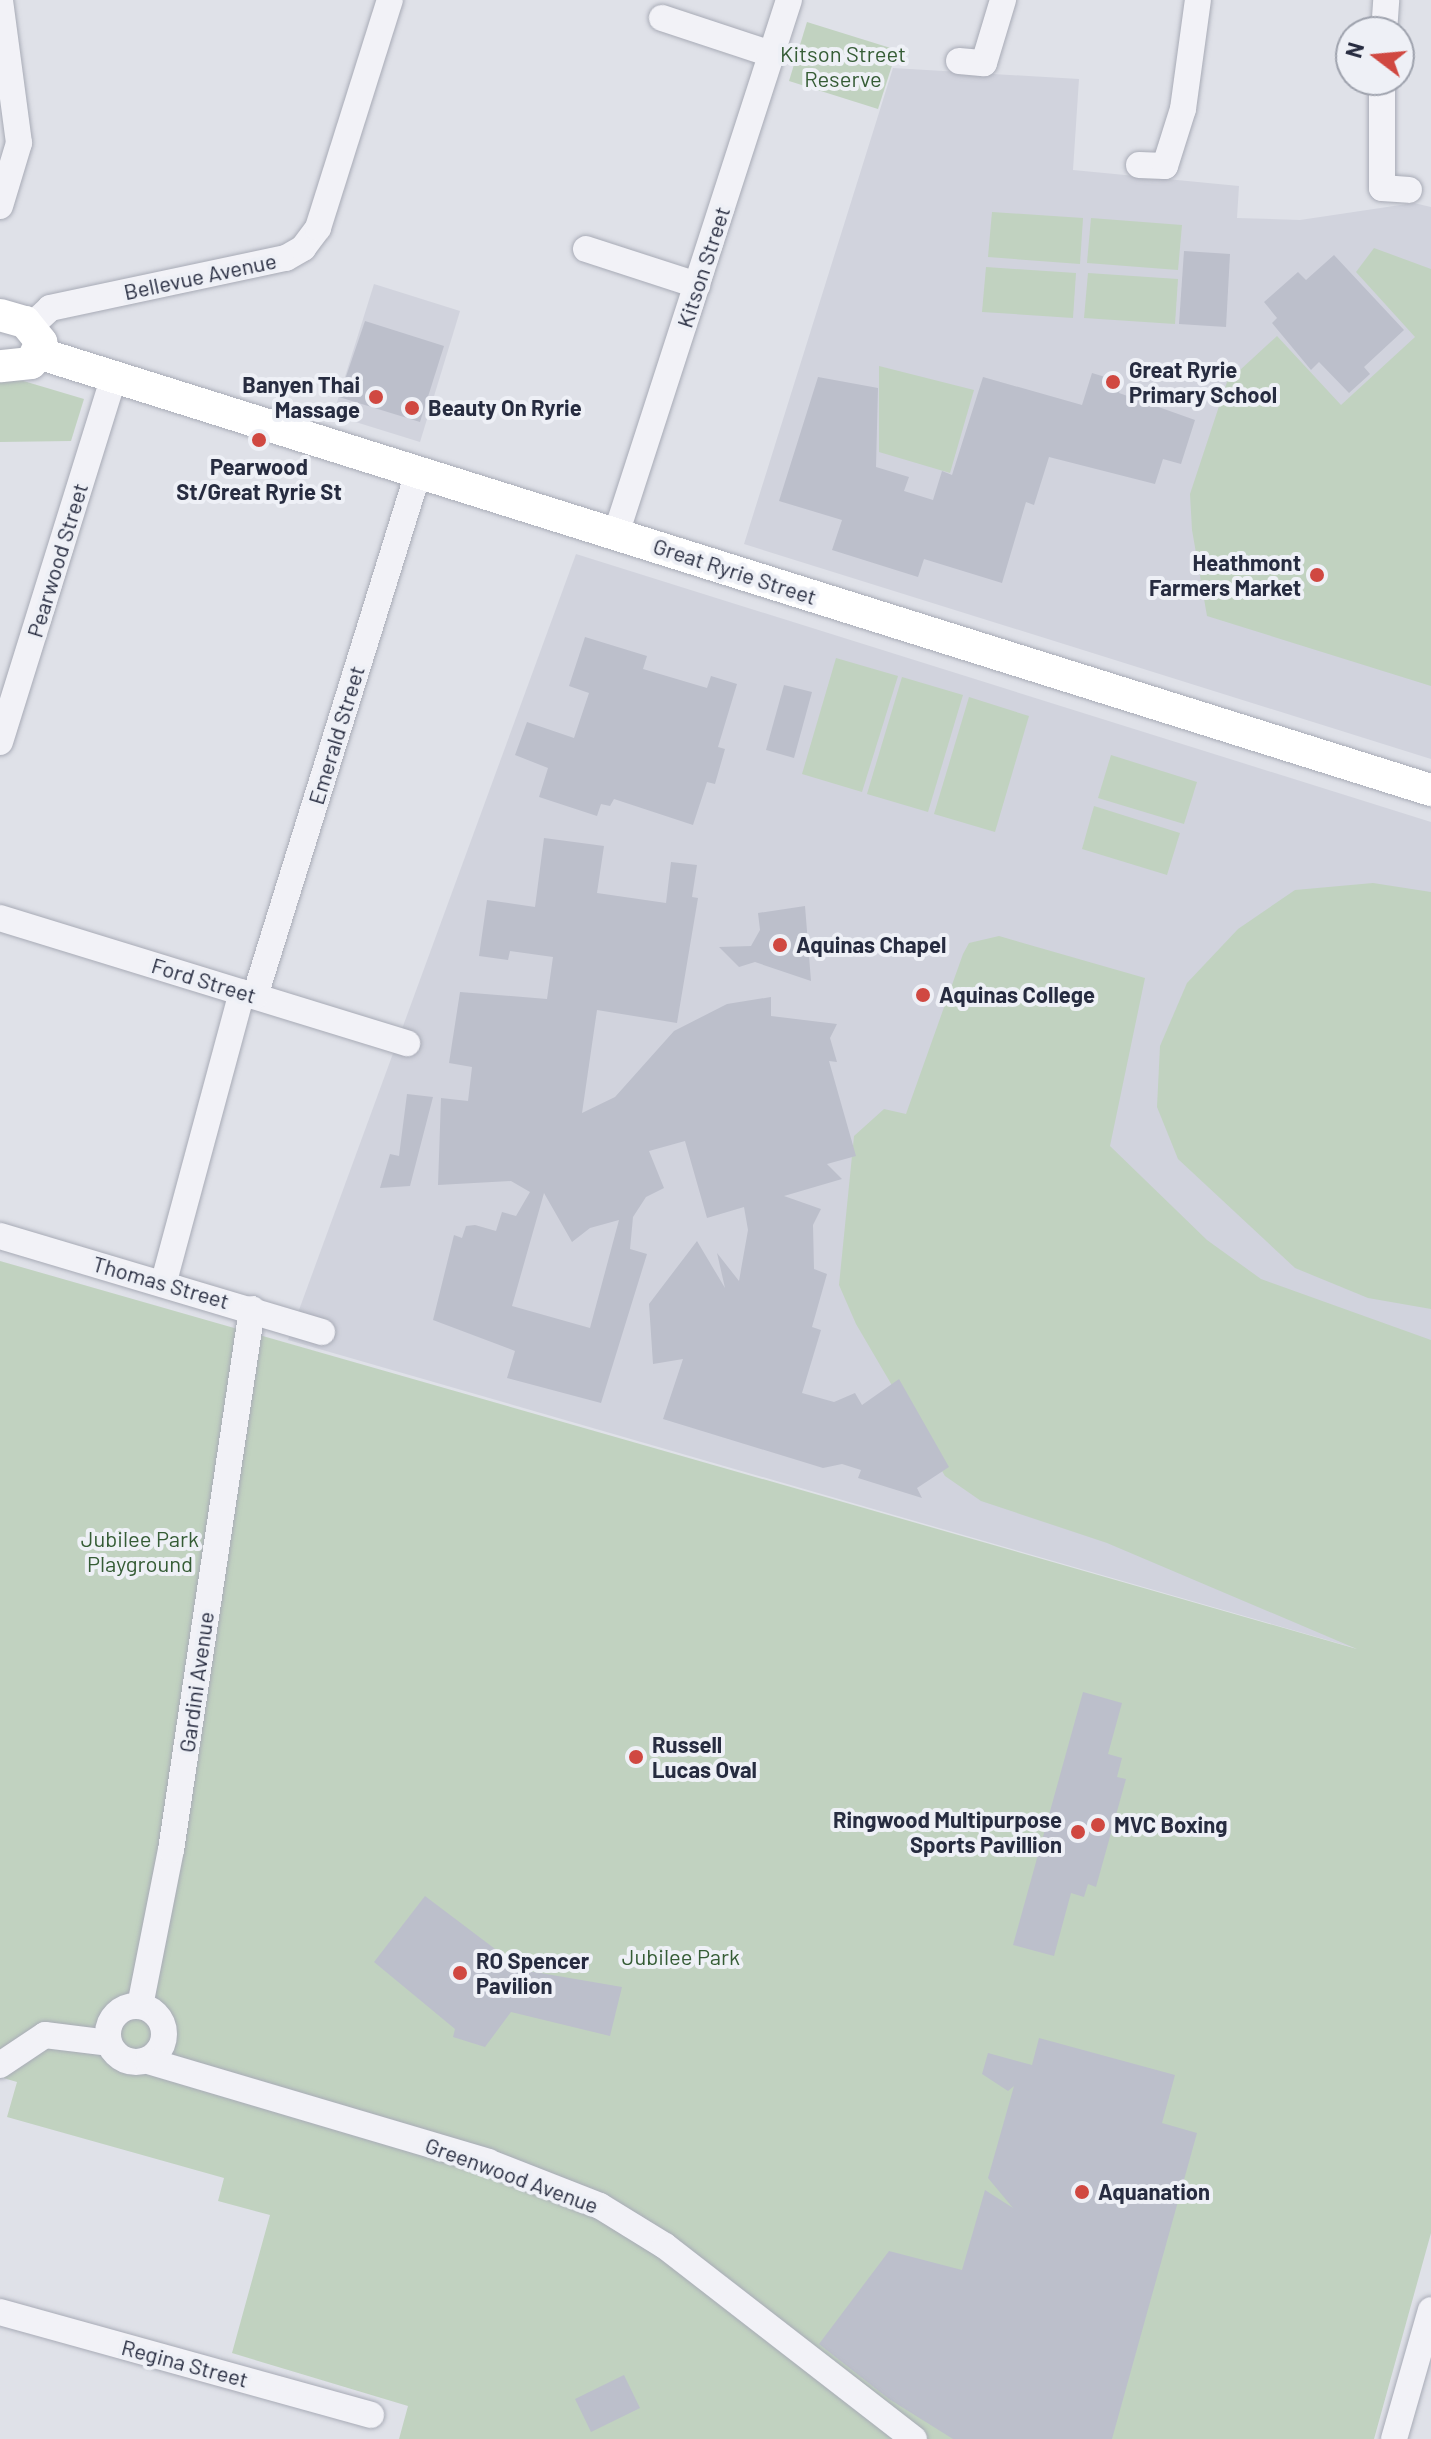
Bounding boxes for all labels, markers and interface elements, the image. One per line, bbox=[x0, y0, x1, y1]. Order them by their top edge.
north arrow bbox=[1335, 16, 1415, 96]
text: N bbox=[1339, 39, 1368, 61]
park label: Kitson Street Reserve bbox=[780, 40, 906, 92]
street label: Kitson Street bbox=[671, 203, 735, 331]
street label: Bellevue Avenue bbox=[121, 247, 279, 305]
place label: Great Ryrie Primary School bbox=[1129, 356, 1277, 408]
place label: Banyen Thai Massage bbox=[242, 371, 360, 422]
marker: Great Ryrie Primary School bbox=[1104, 373, 1122, 391]
marker: Banyen Thai Massage bbox=[367, 388, 385, 406]
place label: Beauty On Ryrie bbox=[428, 395, 582, 421]
marker: Beauty On Ryrie bbox=[403, 399, 421, 417]
marker: Pearwood St/Great Ryrie St bbox=[250, 431, 268, 449]
place label: Pearwood St/Great Ryrie St bbox=[176, 453, 342, 504]
street label: Pearwood Street bbox=[21, 480, 93, 640]
street label: Great Ryrie Street bbox=[650, 532, 820, 610]
place label: Heathmont Farmers Market bbox=[1149, 549, 1301, 600]
marker: Heathmont Farmers Market bbox=[1308, 566, 1326, 584]
street label: Emerald Street bbox=[302, 662, 370, 808]
place label: Aquinas Chapel bbox=[796, 932, 946, 958]
marker: Aquinas Chapel bbox=[771, 936, 789, 954]
street label: Ford Street bbox=[149, 952, 259, 1008]
place label: Aquinas College bbox=[939, 982, 1095, 1008]
marker: Aquinas College bbox=[914, 986, 932, 1004]
street label: Thomas Street bbox=[90, 1250, 232, 1314]
park label: Jubilee Park Playground bbox=[81, 1525, 199, 1576]
street label: Gardini Avenue bbox=[173, 1610, 219, 1754]
place label: Russell Lucas Oval bbox=[652, 1731, 757, 1782]
marker: Russell Lucas Oval bbox=[627, 1748, 645, 1766]
place label: Ringwood Multipurpose Sports Pavillion bbox=[833, 1806, 1062, 1858]
place label: MVC Boxing bbox=[1114, 1812, 1227, 1838]
marker: MVC Boxing bbox=[1089, 1816, 1107, 1834]
marker: Ringwood Multipurpose Sports Pavillion bbox=[1069, 1823, 1087, 1841]
park label: Jubilee Park bbox=[622, 1944, 740, 1970]
place label: RO Spencer Pavilion bbox=[476, 1947, 589, 1998]
marker: RO Spencer Pavilion bbox=[451, 1964, 469, 1982]
street label: Greenwood Avenue bbox=[422, 2131, 602, 2219]
place label: Aquanation bbox=[1098, 2179, 1210, 2205]
marker: Aquanation bbox=[1073, 2183, 1091, 2201]
street label: Regina Street bbox=[119, 2333, 251, 2393]

